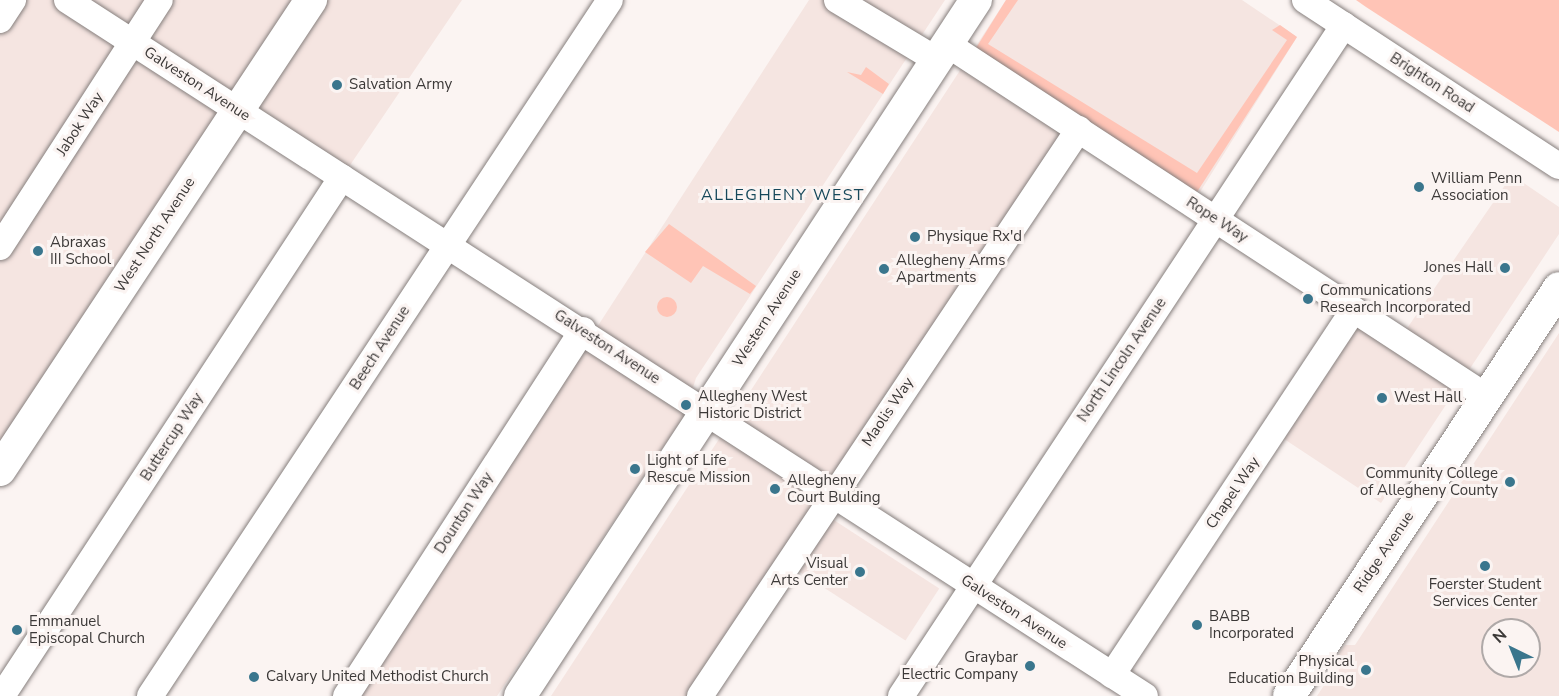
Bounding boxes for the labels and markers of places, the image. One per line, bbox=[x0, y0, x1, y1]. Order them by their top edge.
place label: Salvation Army bbox=[349, 76, 452, 94]
marker: Salvation Army bbox=[330, 78, 344, 92]
place label: William Penn Association bbox=[1431, 169, 1522, 204]
marker: William Penn Association bbox=[1412, 180, 1426, 194]
place label: Physique Rx'd bbox=[927, 228, 1022, 246]
marker: Physique Rx'd bbox=[908, 230, 922, 244]
place label: Abraxas III School bbox=[50, 233, 111, 268]
marker: Abraxas III School bbox=[31, 244, 45, 258]
place label: Allegheny Arms Apartments bbox=[896, 251, 1005, 286]
place label: Jones Hall bbox=[1424, 259, 1493, 277]
marker: Jones Hall bbox=[1498, 261, 1512, 275]
marker: Allegheny Arms Apartments bbox=[877, 262, 891, 276]
place label: Communications Research Incorporated bbox=[1320, 281, 1471, 316]
marker: Communications Research Incorporated bbox=[1301, 292, 1315, 306]
place label: Allegheny West Historic District bbox=[698, 387, 807, 422]
place label: West Hall bbox=[1394, 389, 1462, 407]
marker: West Hall bbox=[1375, 391, 1389, 405]
marker: Allegheny West Historic District bbox=[679, 398, 693, 412]
place label: Light of Life Rescue Mission bbox=[647, 451, 750, 486]
marker: Light of Life Rescue Mission bbox=[628, 462, 642, 476]
place label: Community College of Allegheny County bbox=[1360, 464, 1498, 499]
place label: Allegheny Court Bulding bbox=[787, 471, 881, 506]
marker: Community College of Allegheny County bbox=[1503, 475, 1517, 489]
marker: Allegheny Court Bulding bbox=[768, 482, 782, 496]
place label: Visual Arts Center bbox=[770, 554, 848, 589]
marker: Foerster Student Services Center bbox=[1478, 559, 1492, 573]
marker: Visual Arts Center bbox=[853, 565, 867, 579]
place label: Foerster Student Services Center bbox=[1429, 575, 1541, 610]
place label: BABB Incorporated bbox=[1209, 607, 1294, 642]
place label: Emmanuel Episcopal Church bbox=[29, 612, 145, 647]
marker: BABB Incorporated bbox=[1190, 618, 1204, 632]
marker: Emmanuel Episcopal Church bbox=[10, 623, 24, 637]
place label: Graybar Electric Company bbox=[901, 648, 1018, 683]
place label: Physical Education Building bbox=[1228, 652, 1354, 687]
marker: Graybar Electric Company bbox=[1023, 659, 1037, 673]
marker: Physical Education Building bbox=[1359, 663, 1373, 677]
place label: Calvary United Methodist Church bbox=[266, 668, 489, 686]
marker: Calvary United Methodist Church bbox=[247, 670, 261, 684]

